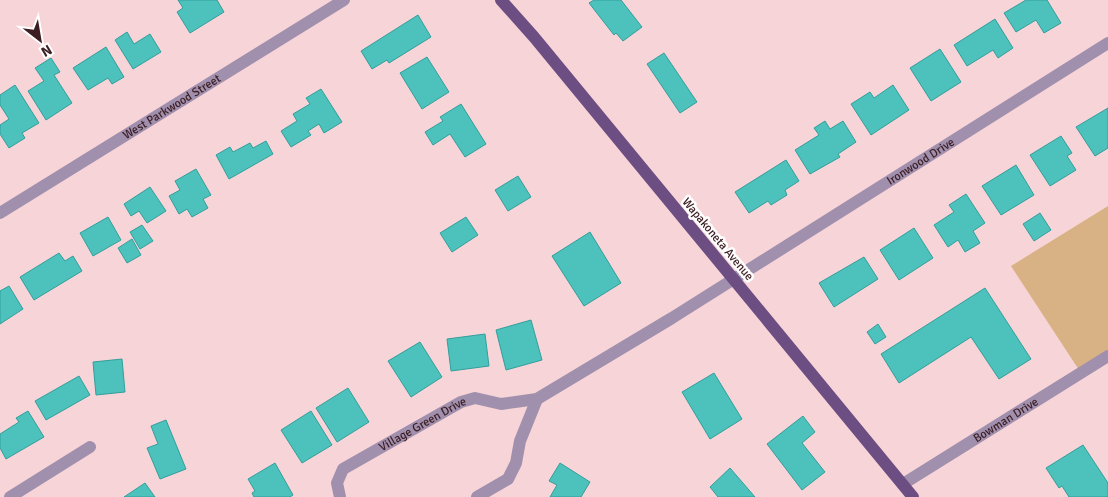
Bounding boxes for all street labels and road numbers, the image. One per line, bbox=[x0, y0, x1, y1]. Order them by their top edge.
street label: West Parkwood Street bbox=[120, 71, 224, 143]
street label: Ironwood Drive bbox=[884, 135, 957, 189]
street label: Wapakoneta Avenue bbox=[679, 195, 757, 284]
street label: Village Green Drive bbox=[376, 394, 468, 455]
street label: Bowman Drive bbox=[971, 394, 1041, 446]

